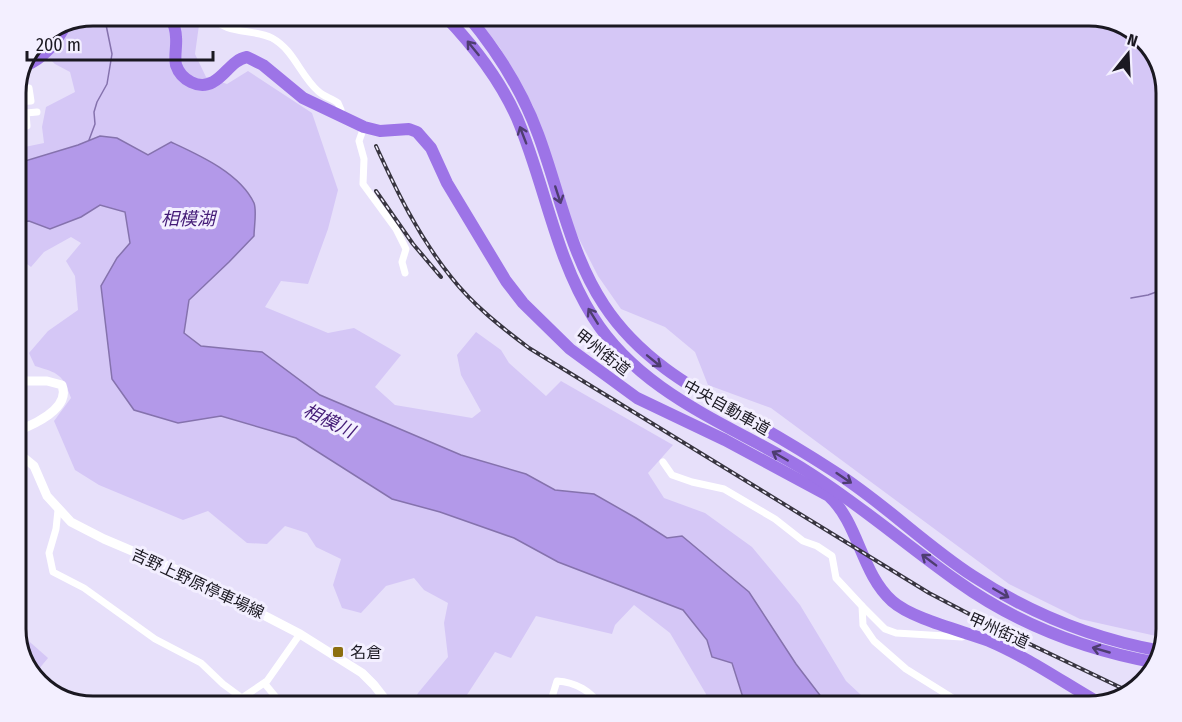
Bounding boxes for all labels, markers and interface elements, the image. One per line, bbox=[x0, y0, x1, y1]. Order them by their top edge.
scale bar bbox=[27, 24, 213, 62]
north arrow bbox=[1098, 24, 1158, 84]
text: N bbox=[1125, 30, 1140, 51]
text: 200 m bbox=[36, 34, 81, 56]
one-way arrow bbox=[466, 40, 479, 56]
one-way arrow bbox=[517, 126, 528, 145]
one-way arrow bbox=[553, 185, 564, 204]
water label: 相模湖 bbox=[161, 208, 218, 230]
one-way arrow bbox=[586, 308, 599, 325]
street label: 甲州街道 bbox=[572, 325, 634, 380]
one-way arrow bbox=[646, 354, 662, 367]
street label: 中央自動車道 bbox=[680, 376, 773, 439]
water label: 相模川 bbox=[300, 399, 360, 444]
one-way arrow bbox=[772, 450, 789, 462]
one-way arrow bbox=[835, 472, 852, 484]
street label: 吉野上野原停車場線 bbox=[129, 544, 267, 622]
one-way arrow bbox=[922, 554, 938, 567]
one-way arrow bbox=[992, 587, 1009, 599]
street label: 甲州街道 bbox=[966, 609, 1032, 652]
place label: 名倉 bbox=[350, 643, 382, 662]
one-way arrow bbox=[1092, 644, 1111, 655]
marker: 名倉 bbox=[331, 645, 345, 659]

